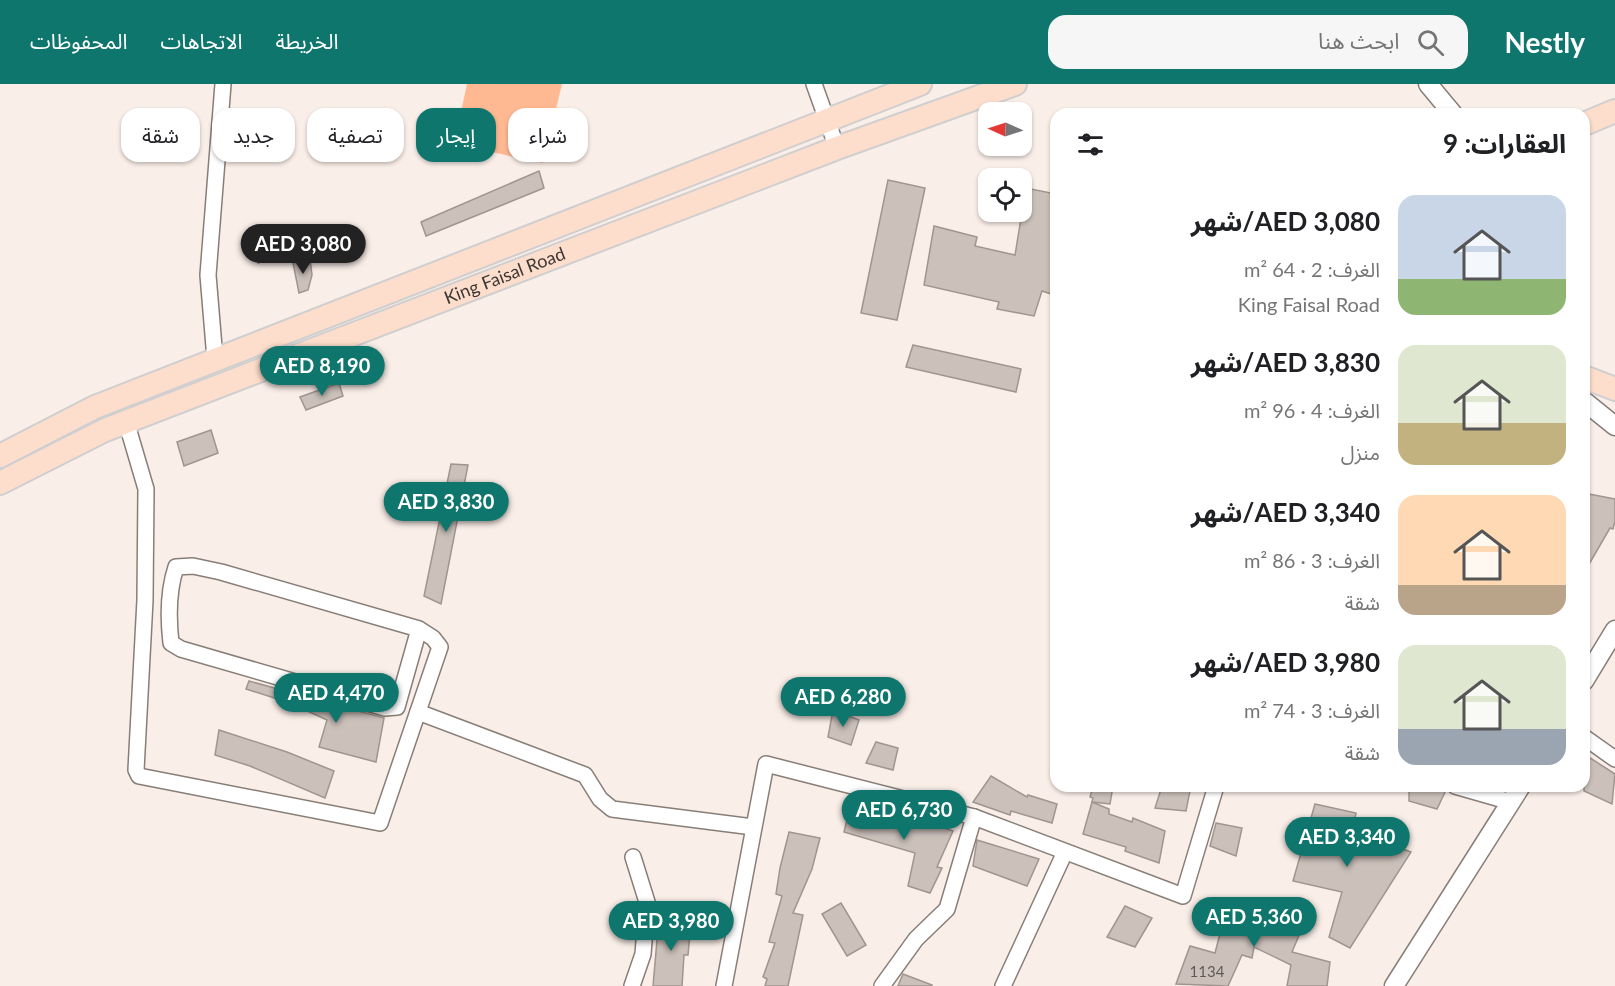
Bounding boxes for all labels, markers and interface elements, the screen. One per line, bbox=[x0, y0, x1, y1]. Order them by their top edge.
search box bbox=[1048, 15, 1468, 69]
text: Nestly bbox=[1504, 25, 1585, 59]
icon: search bbox=[1414, 26, 1447, 59]
text: ابحث هنا bbox=[1318, 27, 1399, 54]
text: المحفوظات bbox=[30, 28, 127, 53]
text: الاتجاهات bbox=[160, 28, 242, 53]
text: الخريطة bbox=[275, 28, 338, 53]
north arrow bbox=[978, 102, 1032, 156]
map controls bbox=[978, 102, 1032, 222]
chip: شقة bbox=[121, 108, 200, 162]
chip: جديد bbox=[212, 108, 295, 162]
chip: تصفية bbox=[307, 108, 404, 162]
chip: إيجار bbox=[416, 108, 496, 162]
chip: شراء bbox=[508, 108, 588, 162]
text: العقارات: 9 bbox=[1443, 127, 1566, 159]
icon: filters bbox=[1074, 128, 1107, 161]
button: locate bbox=[978, 168, 1032, 222]
text: AED 3,080/شهر bbox=[1191, 205, 1380, 237]
icon: home bbox=[1446, 219, 1518, 291]
pin: AED 3,080 bbox=[234, 224, 372, 275]
text: AED 3,080 bbox=[255, 231, 351, 255]
street label: King Faisal Road bbox=[441, 242, 568, 308]
text: الغرف: 2 · 64 m² bbox=[1244, 257, 1380, 281]
text: King Faisal Road bbox=[1238, 292, 1380, 316]
pin: AED 8,190 bbox=[253, 346, 391, 397]
text: AED 3,830/شهر bbox=[1191, 346, 1380, 378]
text: AED 8,190 bbox=[274, 353, 370, 377]
icon: home bbox=[1446, 369, 1518, 441]
text: الغرف: 4 · 96 m² bbox=[1244, 398, 1380, 422]
text: منزل bbox=[1341, 440, 1380, 464]
pin: AED 3,830 bbox=[377, 482, 515, 533]
text: AED 3,830 bbox=[398, 489, 494, 513]
text: AED 3,340/شهر bbox=[1191, 496, 1380, 528]
icon: home bbox=[1446, 519, 1518, 591]
text: الغرف: 3 · 86 m² bbox=[1244, 548, 1380, 572]
text: شقة bbox=[1345, 590, 1380, 614]
text: AED 3,980/شهر bbox=[1191, 646, 1380, 678]
icon: home bbox=[1446, 669, 1518, 741]
pin: AED 4,470 bbox=[267, 673, 405, 724]
pin: AED 6,280 bbox=[774, 677, 912, 728]
text: AED 4,470 bbox=[288, 680, 384, 704]
text: AED 6,280 bbox=[795, 684, 891, 708]
text: الغرف: 3 · 74 m² bbox=[1244, 698, 1380, 722]
text: شقة bbox=[1345, 740, 1380, 764]
pin: AED 6,730 bbox=[835, 790, 973, 841]
text: AED 6,730 bbox=[856, 797, 952, 821]
pin: AED 3,340 bbox=[1278, 817, 1416, 868]
text: AED 3,340 bbox=[1299, 824, 1395, 848]
pin: AED 5,360 bbox=[1185, 897, 1323, 948]
pin: AED 3,980 bbox=[602, 901, 740, 952]
text: AED 5,360 bbox=[1206, 904, 1302, 928]
text: AED 3,980 bbox=[623, 908, 719, 932]
house number: 1134 bbox=[1190, 962, 1225, 980]

